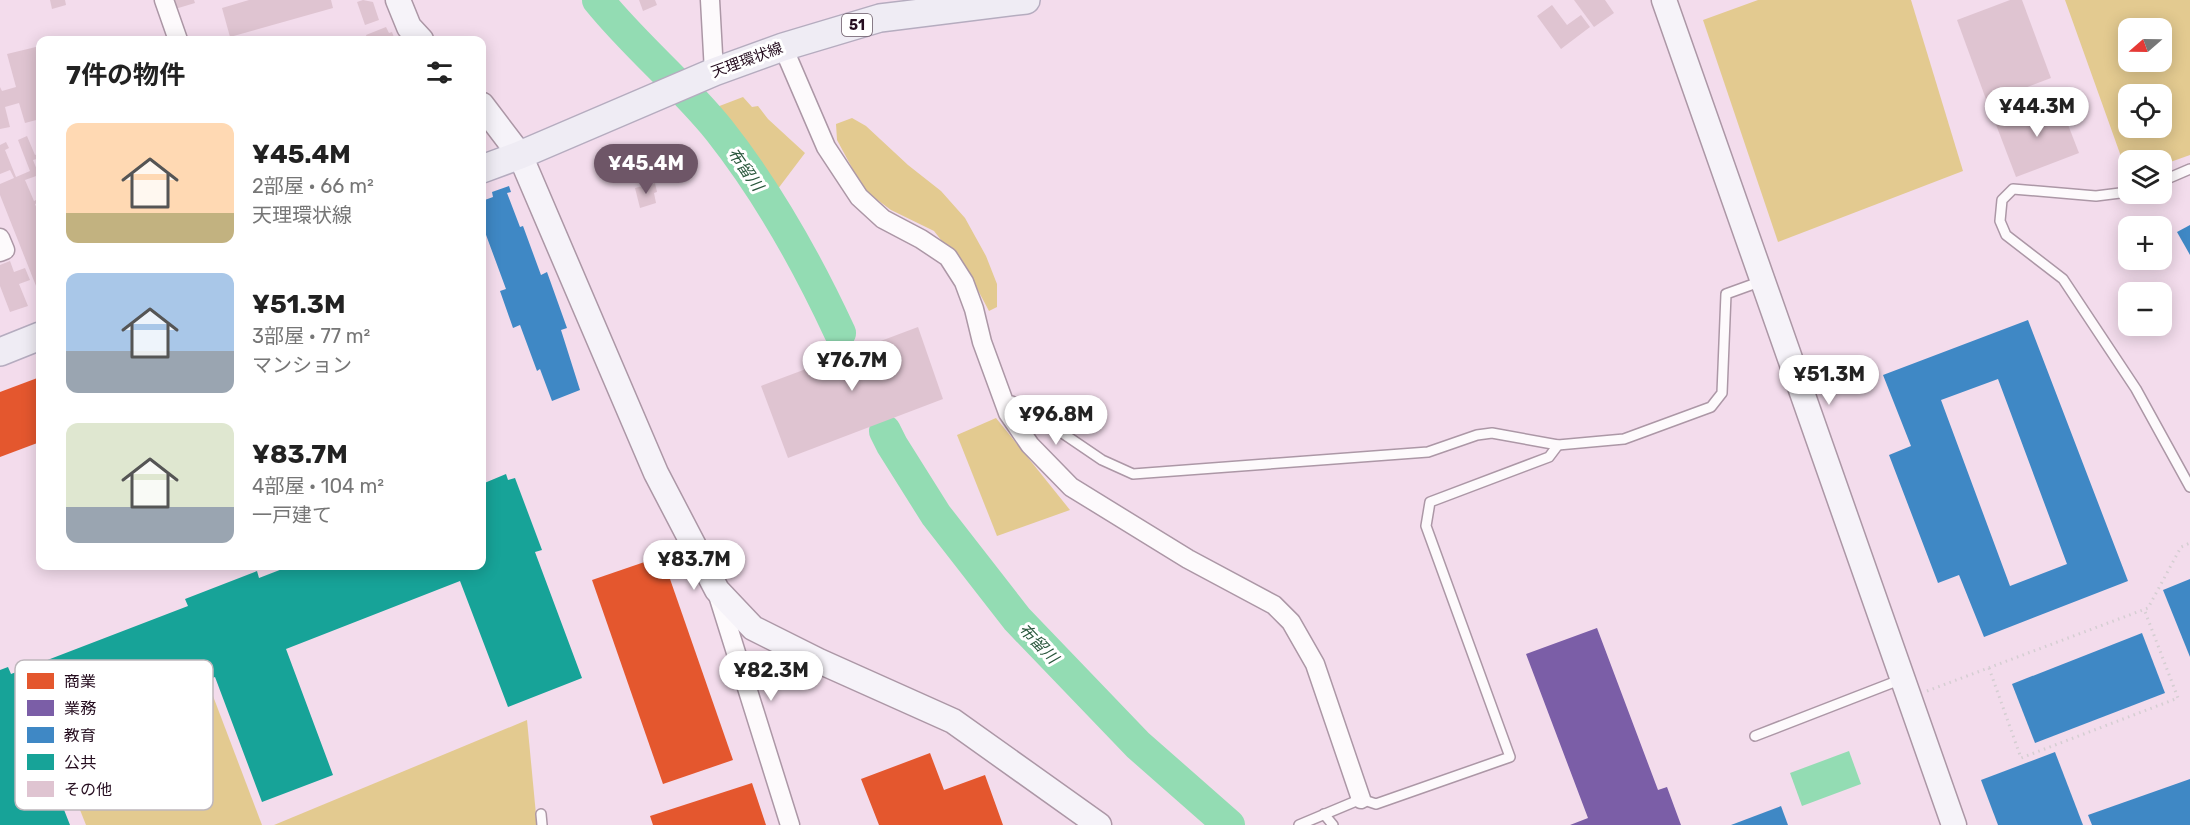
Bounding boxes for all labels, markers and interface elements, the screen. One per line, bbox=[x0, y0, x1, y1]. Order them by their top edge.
road number: 51 bbox=[842, 14, 872, 36]
north arrow bbox=[2118, 18, 2172, 72]
map controls bbox=[2118, 18, 2172, 336]
street label: 天理環状線 bbox=[709, 39, 785, 81]
icon: filters bbox=[423, 56, 456, 89]
text: 7件の物件 bbox=[66, 60, 185, 91]
button: locate bbox=[2118, 84, 2172, 138]
pin: ¥44.3M bbox=[1988, 87, 2086, 138]
text: ¥44.3M bbox=[1999, 94, 2075, 118]
text: ¥45.4M bbox=[252, 139, 351, 170]
pin: ¥45.4M bbox=[597, 144, 695, 195]
water label: 布留川 bbox=[724, 144, 768, 196]
icon: home bbox=[114, 147, 186, 219]
button: layers bbox=[2118, 150, 2172, 204]
text: ¥45.4M bbox=[608, 151, 684, 175]
text: 2部屋 · 66 m² bbox=[252, 174, 374, 198]
text: 天理環状線 bbox=[252, 203, 352, 227]
button: + bbox=[2118, 216, 2172, 270]
button: − bbox=[2118, 282, 2172, 336]
text: ¥51.3M bbox=[252, 289, 346, 320]
icon: home bbox=[114, 297, 186, 369]
text: 3部屋 · 77 m² bbox=[252, 324, 370, 348]
pin: ¥76.7M bbox=[803, 341, 901, 392]
text: ¥76.7M bbox=[817, 348, 887, 372]
text: マンション bbox=[252, 353, 352, 377]
pin: ¥51.3M bbox=[1780, 355, 1878, 406]
text: ¥51.3M bbox=[1793, 362, 1865, 386]
pin: ¥96.8M bbox=[1007, 395, 1105, 446]
text: ¥96.8M bbox=[1018, 402, 1094, 426]
text: ¥83.7M bbox=[252, 439, 348, 470]
icon: home bbox=[114, 447, 186, 519]
text: 4部屋 · 104 m² bbox=[252, 474, 384, 498]
text: 一戸建て bbox=[252, 503, 332, 527]
pin: ¥83.7M bbox=[645, 540, 743, 591]
text: ¥83.7M bbox=[657, 547, 731, 571]
water label: 布留川 bbox=[1015, 619, 1064, 669]
pin: ¥82.3M bbox=[722, 651, 820, 702]
text: ¥82.3M bbox=[733, 658, 809, 682]
legend bbox=[15, 660, 213, 810]
text: 商業 bbox=[64, 672, 96, 691]
text: 業務 bbox=[64, 699, 96, 718]
text: 教育 bbox=[64, 726, 96, 745]
text: 公共 bbox=[64, 753, 96, 772]
text: その他 bbox=[64, 780, 112, 799]

